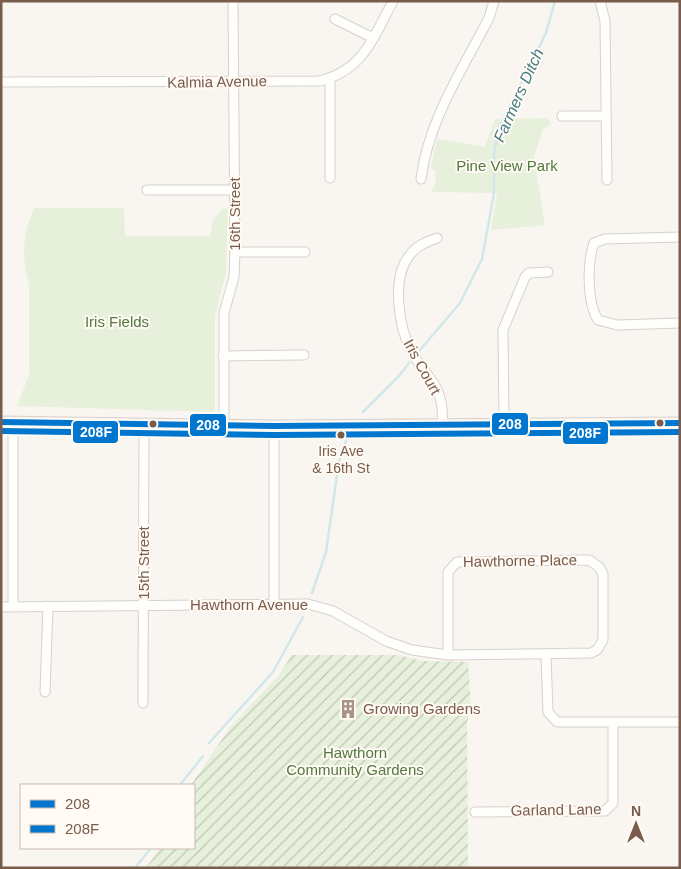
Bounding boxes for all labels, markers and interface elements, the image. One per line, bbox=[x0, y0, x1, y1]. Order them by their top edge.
water label: Farmers Ditch bbox=[490, 46, 547, 145]
street label: Kalmia Avenue bbox=[167, 72, 267, 91]
park label: Pine View Park bbox=[456, 157, 558, 174]
street label: 16th Street bbox=[226, 176, 243, 251]
park label: Iris Fields bbox=[85, 313, 149, 330]
street label: Iris Court bbox=[400, 336, 445, 398]
line badge: 208 bbox=[491, 412, 529, 436]
line badge: 208 bbox=[189, 413, 227, 437]
text: 208 bbox=[498, 416, 522, 432]
text: 208 bbox=[196, 417, 220, 433]
unlabelled marker bbox=[655, 418, 665, 428]
unlabelled marker bbox=[148, 419, 158, 429]
line badge: 208F bbox=[72, 420, 119, 444]
line badge: 208F bbox=[562, 421, 609, 445]
text: 208F bbox=[80, 424, 112, 440]
text: 208F bbox=[569, 425, 601, 441]
marker: Iris Ave & 16th St bbox=[336, 430, 346, 440]
place label: Iris Ave & 16th St bbox=[312, 443, 370, 476]
street label: 15th Street bbox=[135, 525, 152, 600]
street label: Hawthorne Place bbox=[463, 551, 577, 570]
street label: Hawthorn Avenue bbox=[190, 596, 308, 613]
building icon: Growing Gardens bbox=[337, 698, 359, 720]
place label: Growing Gardens bbox=[363, 700, 481, 717]
park label: Hawthorn Community Gardens bbox=[286, 744, 424, 778]
legend bbox=[20, 784, 195, 849]
text: 208 bbox=[65, 795, 90, 812]
north arrow bbox=[611, 799, 661, 849]
street label: Garland Lane bbox=[510, 800, 602, 819]
text: N bbox=[631, 803, 641, 819]
text: 208F bbox=[65, 820, 99, 837]

